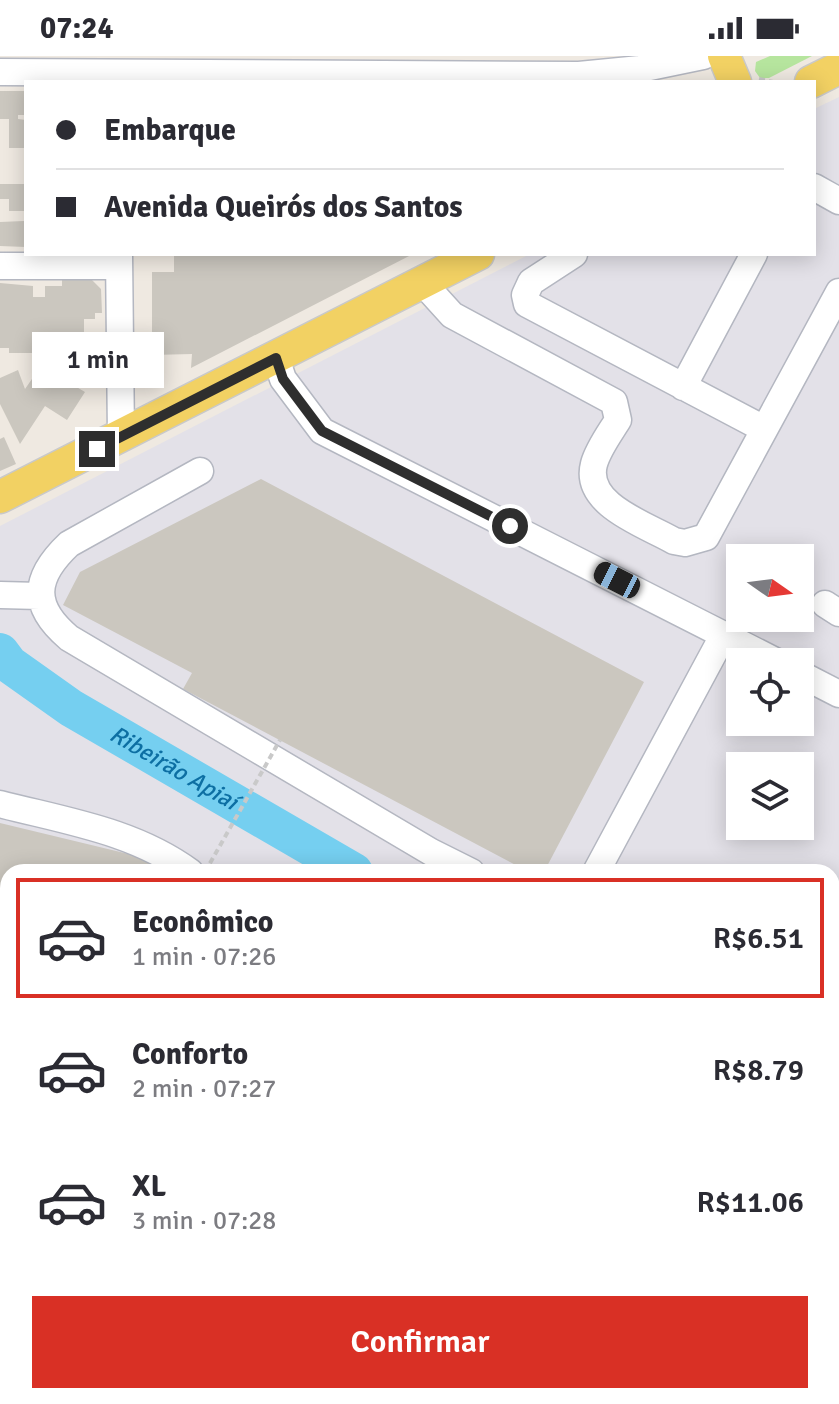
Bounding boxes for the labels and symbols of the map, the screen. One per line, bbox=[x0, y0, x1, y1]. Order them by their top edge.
callout: 1 min bbox=[31, 333, 163, 389]
route end bbox=[79, 431, 115, 467]
route start bbox=[492, 508, 528, 544]
north arrow bbox=[726, 544, 814, 632]
car bbox=[590, 558, 644, 602]
water label: Ribeirão Apiaí bbox=[104, 719, 247, 819]

